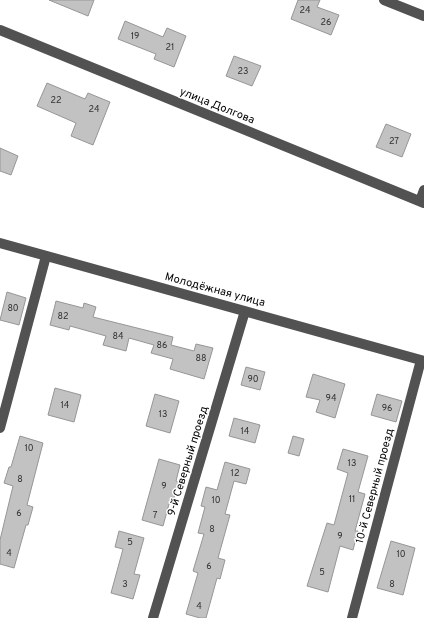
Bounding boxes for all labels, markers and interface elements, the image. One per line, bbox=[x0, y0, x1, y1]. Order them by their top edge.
house number: 24 bbox=[299, 5, 311, 16]
house number: 26 bbox=[321, 17, 331, 28]
house number: 19 bbox=[131, 31, 139, 42]
house number: 21 bbox=[166, 42, 174, 53]
house number: 23 bbox=[238, 66, 248, 77]
street label: улица Долгова bbox=[178, 85, 257, 127]
house number: 22 bbox=[50, 95, 62, 106]
house number: 24 bbox=[88, 104, 100, 115]
house number: 27 bbox=[389, 136, 399, 147]
street label: Молодёжная улица bbox=[163, 270, 267, 310]
house number: 80 bbox=[7, 303, 19, 314]
house number: 82 bbox=[58, 311, 68, 322]
house number: 84 bbox=[112, 331, 124, 342]
house number: 86 bbox=[157, 340, 167, 351]
house number: 88 bbox=[196, 353, 207, 364]
house number: 90 bbox=[247, 374, 259, 385]
house number: 94 bbox=[326, 393, 337, 404]
house number: 14 bbox=[61, 400, 70, 411]
house number: 96 bbox=[382, 403, 392, 414]
street label: 9-й Северный проезд bbox=[165, 405, 211, 517]
house number: 13 bbox=[159, 409, 167, 420]
house number: 14 bbox=[241, 426, 250, 437]
street label: 10-й Северный проезд bbox=[353, 427, 397, 545]
house number: 10 bbox=[24, 443, 34, 454]
house number: 13 bbox=[348, 458, 356, 469]
house number: 12 bbox=[231, 468, 239, 479]
house number: 8 bbox=[17, 474, 23, 485]
house number: 9 bbox=[161, 481, 167, 491]
house number: 11 bbox=[349, 494, 355, 505]
house number: 10 bbox=[211, 495, 221, 506]
house number: 6 bbox=[16, 508, 22, 519]
house number: 7 bbox=[153, 510, 158, 521]
house number: 8 bbox=[209, 524, 215, 535]
house number: 9 bbox=[337, 531, 343, 542]
house number: 5 bbox=[127, 537, 133, 548]
house number: 4 bbox=[6, 548, 12, 559]
house number: 10 bbox=[396, 549, 406, 560]
house number: 6 bbox=[206, 561, 212, 572]
house number: 5 bbox=[319, 567, 325, 578]
house number: 3 bbox=[122, 579, 128, 590]
house number: 8 bbox=[389, 579, 395, 590]
house number: 4 bbox=[196, 601, 202, 612]

